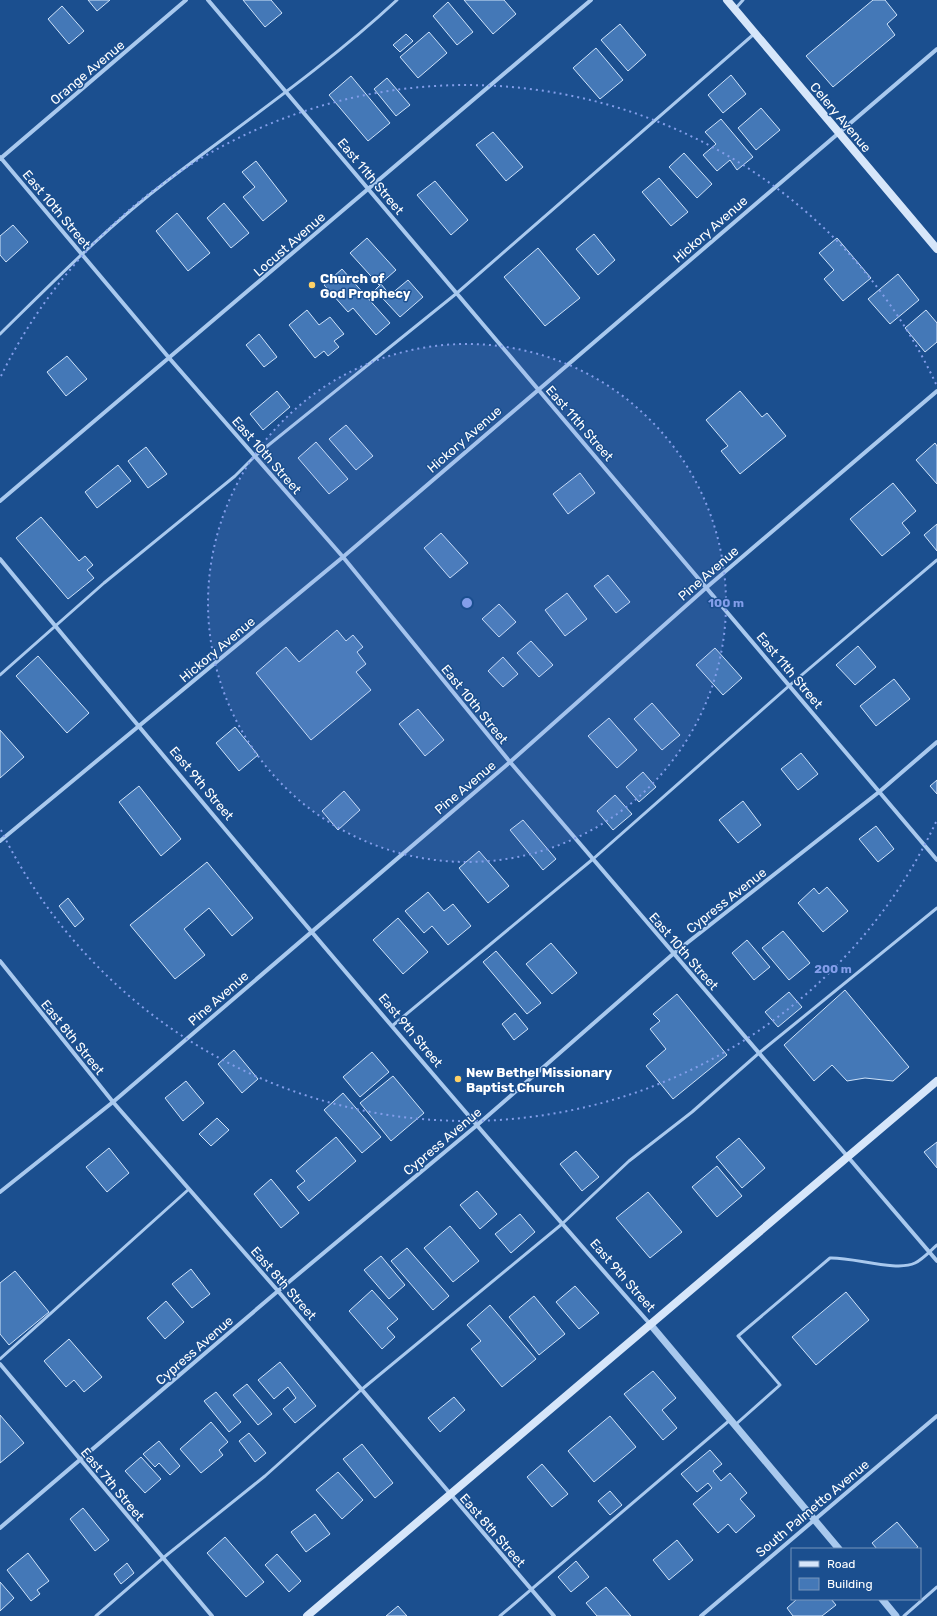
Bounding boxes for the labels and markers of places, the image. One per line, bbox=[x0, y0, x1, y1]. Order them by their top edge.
place label: Church of God Prophecy bbox=[320, 271, 411, 301]
marker: Church of God Prophecy bbox=[307, 280, 317, 290]
centre of rings bbox=[460, 596, 474, 610]
place label: New Bethel Missionary Baptist Church bbox=[466, 1065, 612, 1095]
marker: New Bethel Missionary Baptist Church bbox=[453, 1074, 463, 1084]

